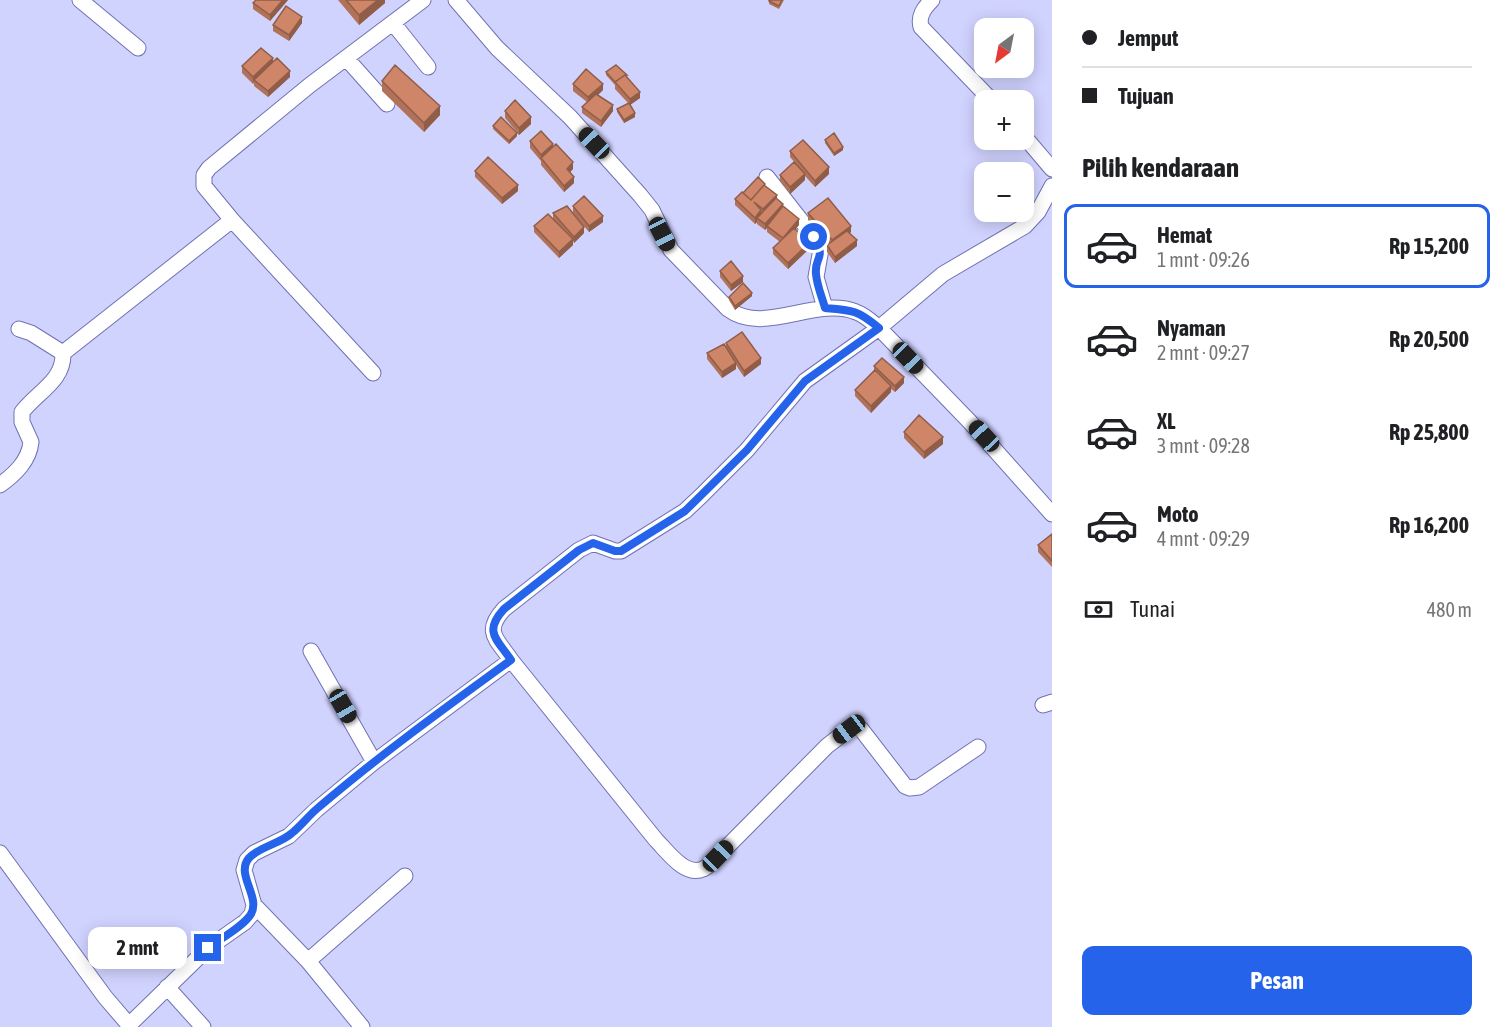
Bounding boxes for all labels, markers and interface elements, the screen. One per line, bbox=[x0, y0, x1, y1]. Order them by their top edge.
north arrow bbox=[974, 18, 1034, 78]
map controls bbox=[974, 18, 1034, 222]
text: Jemput bbox=[1118, 25, 1178, 51]
text: Tujuan bbox=[1118, 83, 1174, 109]
button: + bbox=[974, 90, 1034, 150]
car bbox=[575, 124, 613, 162]
text: Pilih kendaraan bbox=[1082, 152, 1239, 183]
button: − bbox=[974, 162, 1034, 222]
car bbox=[646, 214, 678, 254]
icon: car bbox=[1085, 219, 1139, 273]
text: Hemat bbox=[1157, 222, 1212, 248]
route start bbox=[800, 223, 827, 250]
text: Rp 15,200 bbox=[1389, 233, 1469, 259]
text: 1 mnt · 09:26 bbox=[1157, 248, 1250, 271]
icon: car bbox=[1085, 312, 1139, 366]
text: Nyaman bbox=[1157, 315, 1226, 341]
text: Rp 20,500 bbox=[1389, 326, 1469, 352]
car bbox=[889, 339, 927, 377]
text: 2 mnt · 09:27 bbox=[1157, 341, 1250, 364]
icon: car bbox=[1085, 405, 1139, 459]
text: XL bbox=[1157, 408, 1175, 434]
car bbox=[965, 417, 1003, 455]
text: Rp 25,800 bbox=[1389, 419, 1469, 445]
text: 3 mnt · 09:28 bbox=[1157, 434, 1250, 457]
icon: car bbox=[1085, 498, 1139, 552]
text: Moto bbox=[1157, 501, 1199, 527]
text: Rp 16,200 bbox=[1389, 512, 1469, 538]
text: 4 mnt · 09:29 bbox=[1157, 527, 1250, 550]
icon: cash bbox=[1082, 593, 1115, 626]
text: Tunai bbox=[1130, 596, 1175, 622]
text: 480 m bbox=[1427, 598, 1472, 621]
car bbox=[326, 686, 360, 726]
car bbox=[829, 711, 869, 747]
car bbox=[699, 837, 737, 875]
callout: 2 mnt bbox=[88, 927, 187, 969]
route end bbox=[194, 934, 221, 961]
text: 2 mnt bbox=[117, 936, 159, 959]
button: Pesan bbox=[1082, 946, 1472, 1015]

